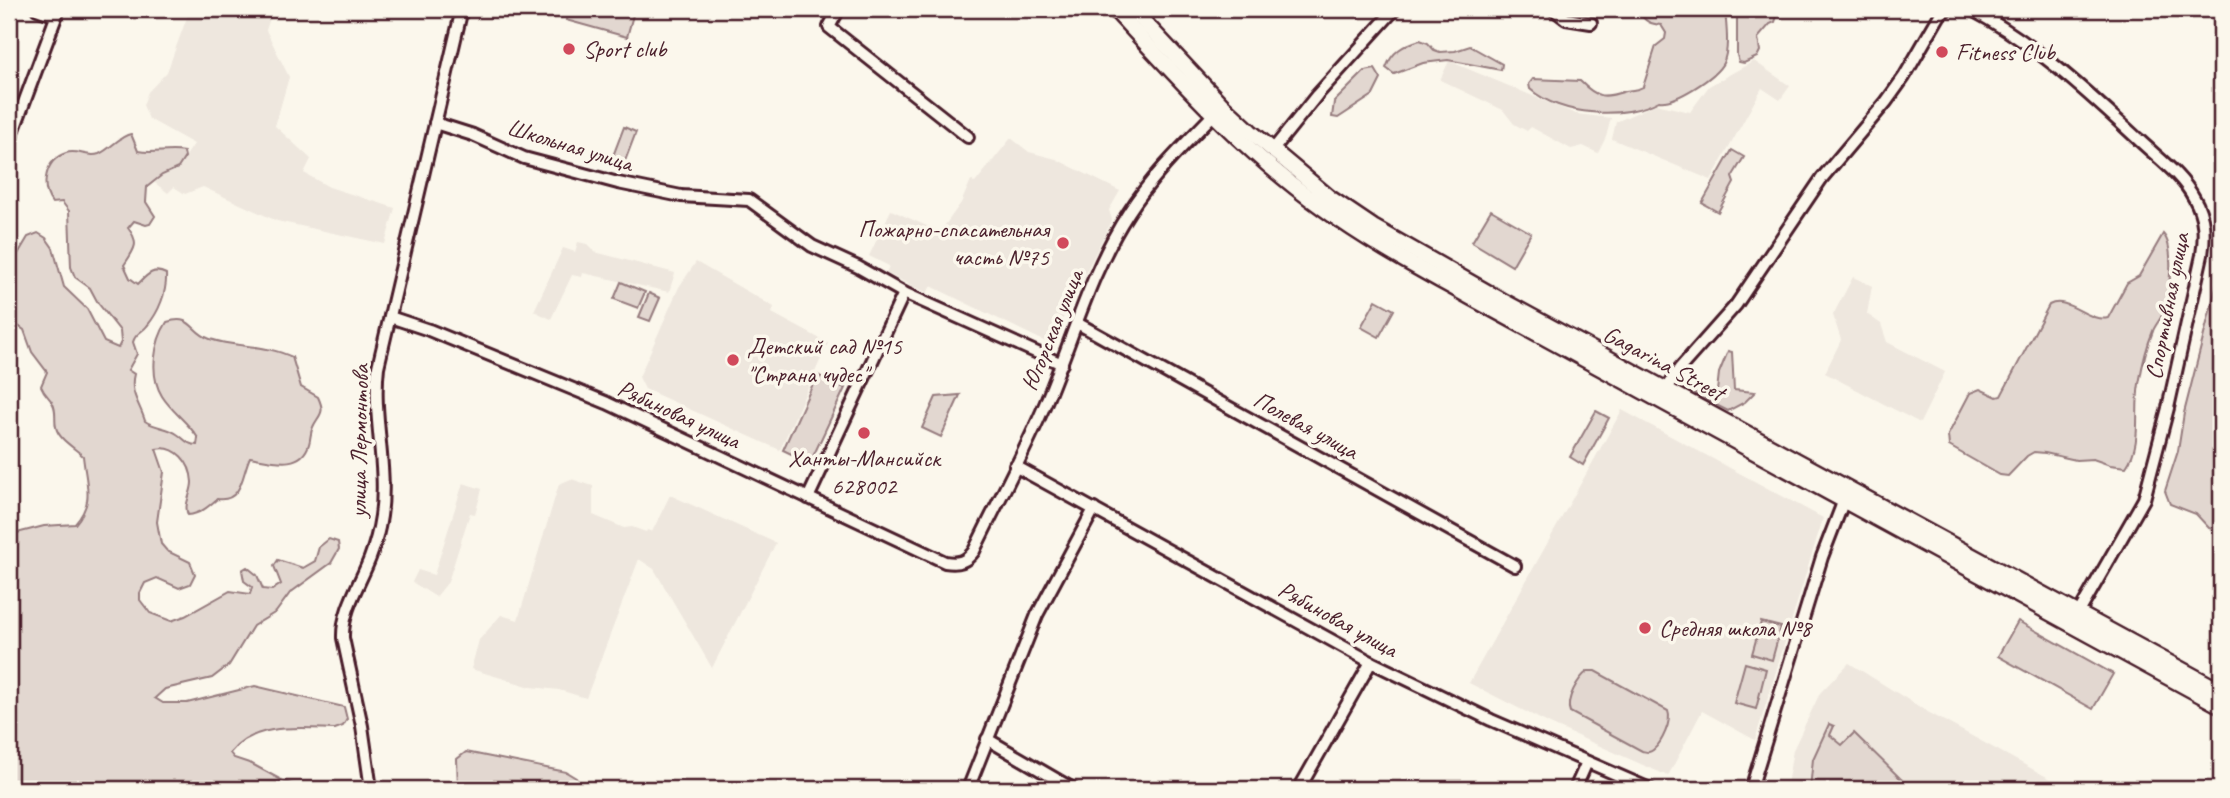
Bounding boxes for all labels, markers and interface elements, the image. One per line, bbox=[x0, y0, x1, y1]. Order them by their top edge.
place label: Sport club bbox=[583, 34, 668, 64]
place label: Fitness Club bbox=[1956, 37, 2057, 67]
marker: Sport club bbox=[561, 41, 577, 57]
marker: Fitness Club bbox=[1934, 44, 1950, 60]
street label: Школьная улица bbox=[504, 112, 638, 179]
place label: Пожарно-спасательная часть №75 bbox=[858, 214, 1051, 272]
street label: Спортивная улица bbox=[2138, 229, 2196, 382]
marker: Пожарно-спасательная часть №75 bbox=[1055, 235, 1071, 251]
street label: Югорская улица bbox=[1014, 263, 1091, 395]
street label: Gagarina Street bbox=[1598, 319, 1732, 409]
place label: Детский сад №15 "Страна чудес" bbox=[747, 331, 903, 389]
marker: Детский сад №15 "Страна чудес" bbox=[725, 352, 741, 368]
street label: улица Лермонтова bbox=[343, 363, 375, 520]
street label: Рябиновая улица bbox=[613, 373, 746, 456]
street label: Полевая улица bbox=[1248, 384, 1365, 467]
marker: Ханты-Мансийск 628002 bbox=[856, 425, 872, 441]
place label: Ханты-Мансийск 628002 bbox=[788, 443, 942, 501]
street label: Рябиновая улица bbox=[1273, 574, 1404, 665]
place label: Средняя школа №8 bbox=[1659, 613, 1813, 643]
marker: Средняя школа №8 bbox=[1637, 620, 1653, 636]

